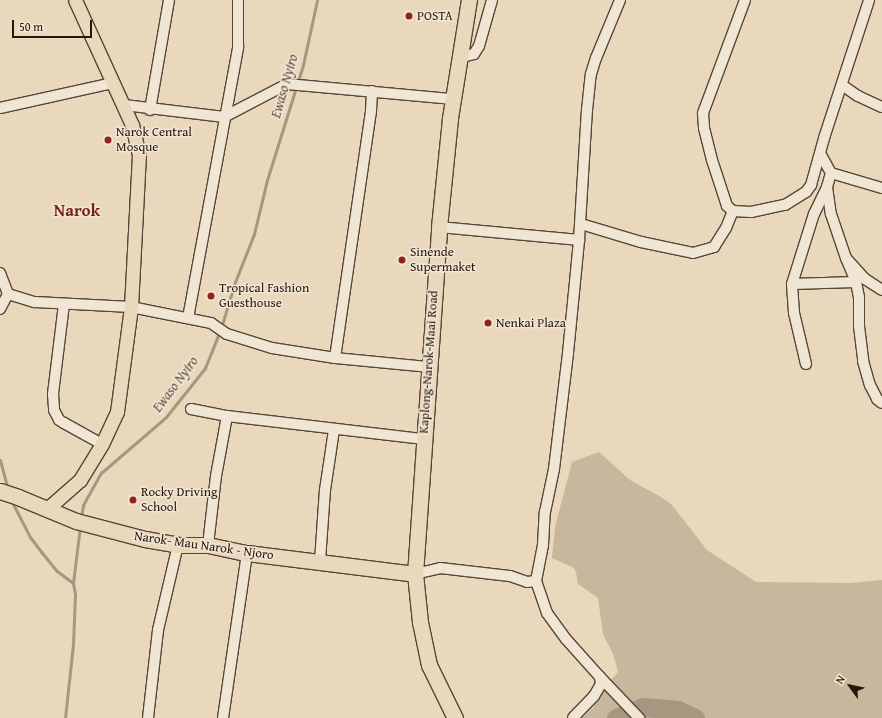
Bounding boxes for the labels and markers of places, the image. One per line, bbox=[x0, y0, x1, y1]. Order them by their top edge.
place label: POSTA bbox=[417, 8, 453, 24]
marker: POSTA bbox=[404, 11, 414, 21]
place label: Narok Central Mosque bbox=[116, 125, 192, 156]
marker: Narok Central Mosque bbox=[103, 135, 113, 145]
place label: Sinende Supermaket bbox=[410, 245, 476, 276]
marker: Sinende Supermaket bbox=[397, 255, 407, 265]
place label: Tropical Fashion Guesthouse bbox=[219, 281, 309, 312]
marker: Tropical Fashion Guesthouse bbox=[206, 291, 216, 301]
place label: Nenkai Plaza bbox=[496, 315, 566, 331]
marker: Nenkai Plaza bbox=[483, 318, 493, 328]
place label: Rocky Driving School bbox=[141, 485, 217, 516]
marker: Rocky Driving School bbox=[128, 495, 138, 505]

